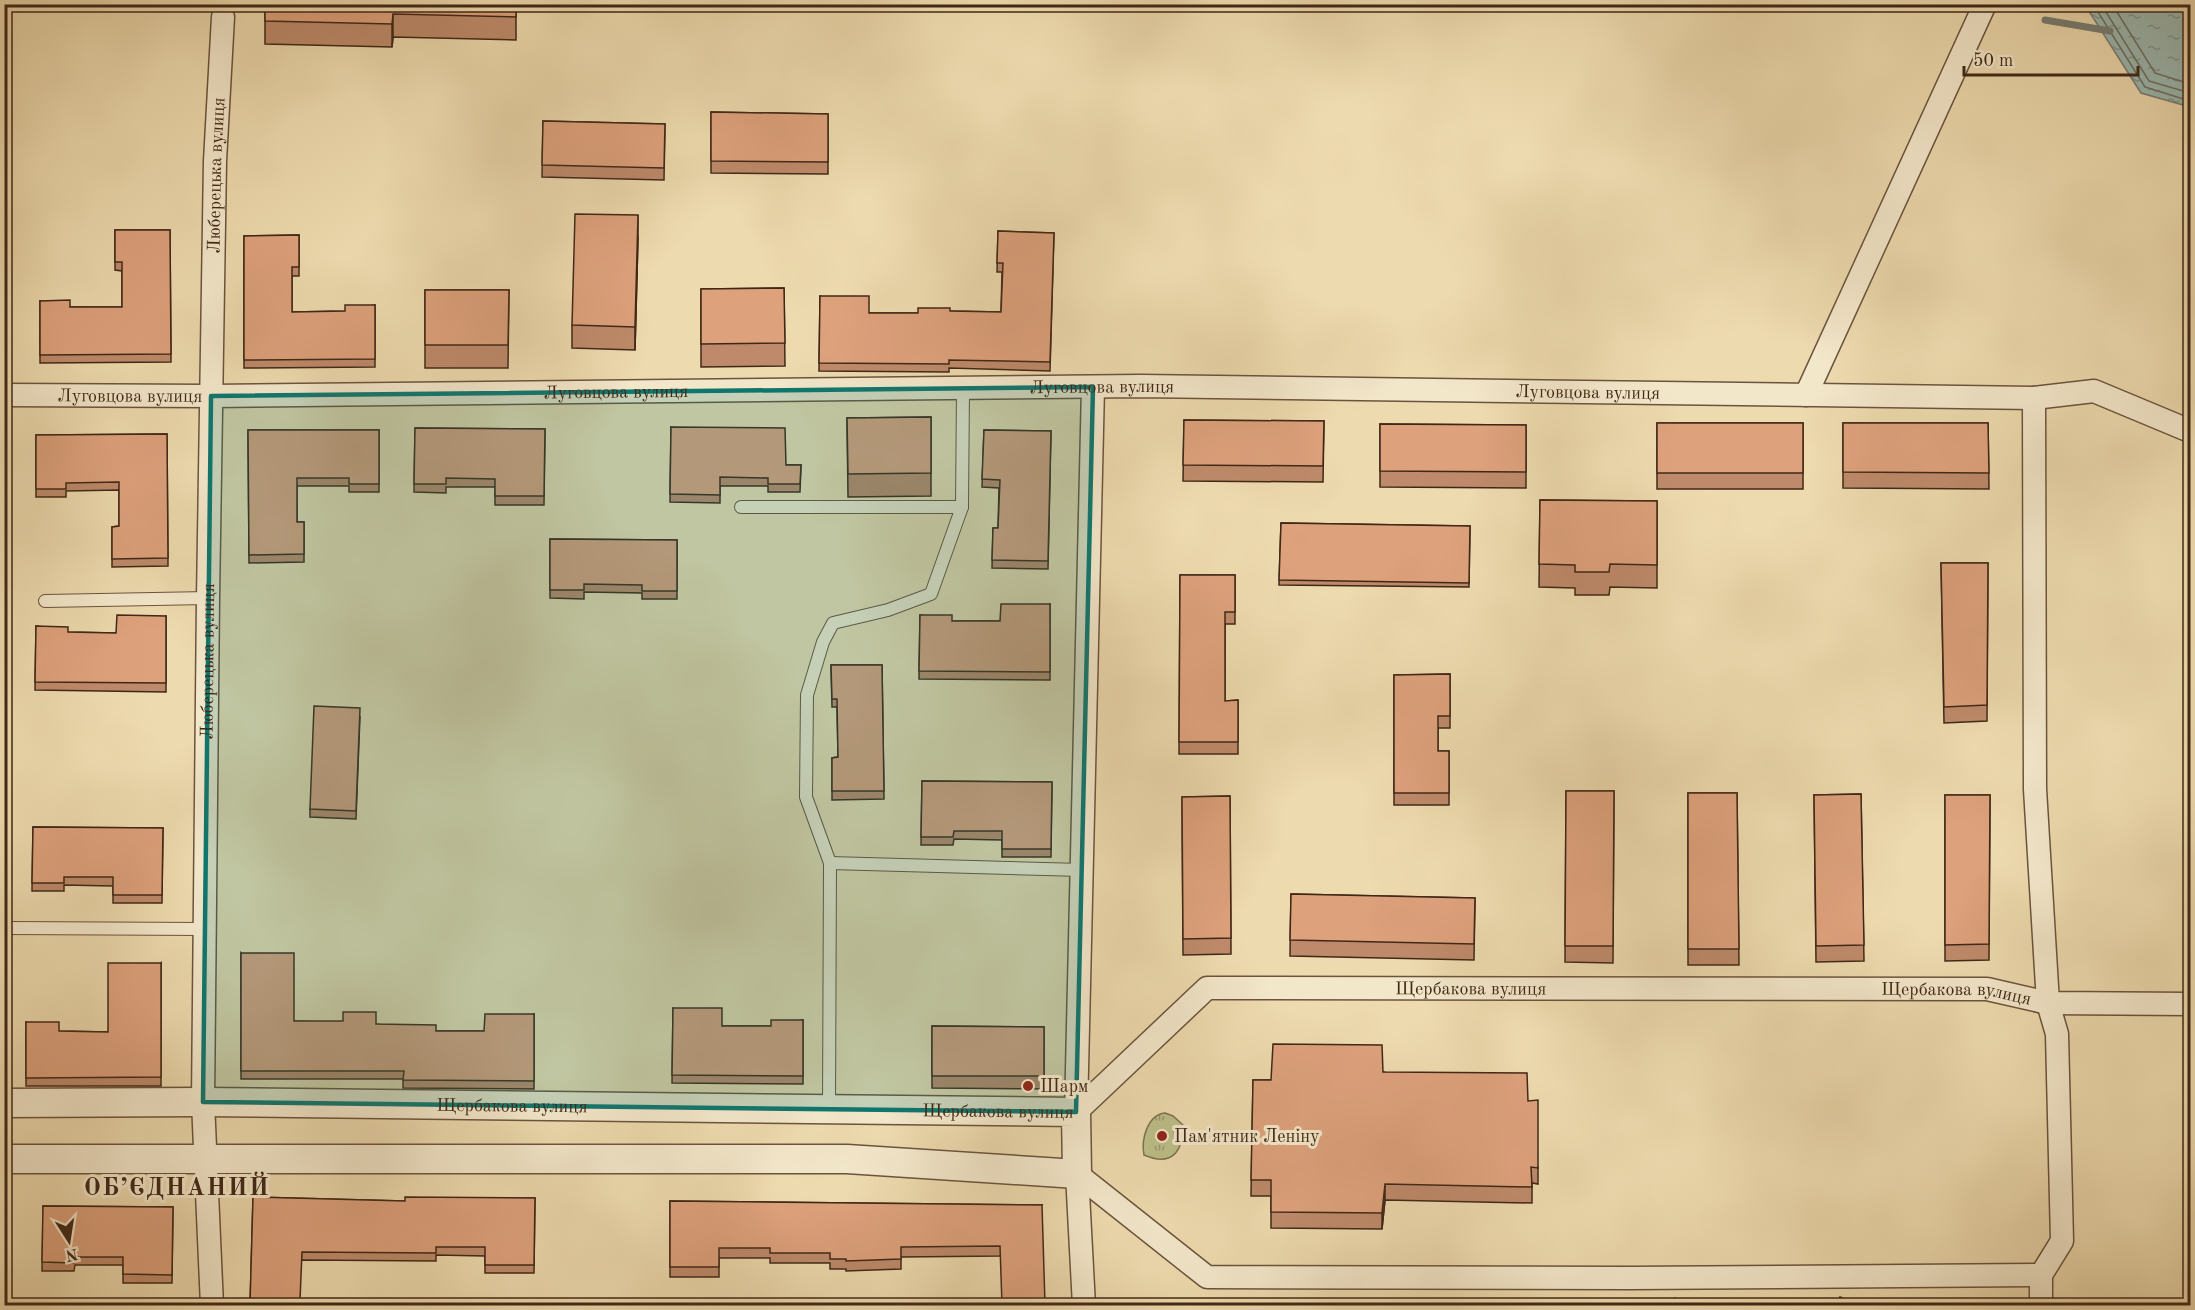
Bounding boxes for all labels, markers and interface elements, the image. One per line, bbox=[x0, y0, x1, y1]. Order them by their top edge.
scale bar bbox=[1964, 39, 2138, 77]
text: 50 m bbox=[1973, 52, 2013, 70]
street label: Люберецька вулиця bbox=[206, 97, 229, 254]
street label: Луговцова вулиця bbox=[1030, 378, 1174, 397]
street label: Луговцова вулиця bbox=[544, 383, 688, 402]
street label: Луговцова вулиця bbox=[1515, 383, 1660, 403]
street label: Луговцова вулиця bbox=[58, 387, 202, 406]
street label: Люберецька вулиця bbox=[199, 583, 218, 739]
street label: Щербакова вулиця bbox=[1395, 980, 1546, 998]
street label: Щербакова вулиця bbox=[1881, 981, 2033, 1009]
place label: Шарм bbox=[1040, 1078, 1088, 1096]
marker: Шарм bbox=[1021, 1079, 1035, 1093]
street label: Щербакова вулиця bbox=[436, 1097, 588, 1116]
street label: Щербакова вулиця bbox=[922, 1102, 1074, 1122]
place label: Пам'ятник Леніну bbox=[1174, 1128, 1320, 1146]
marker: Пам'ятник Леніну bbox=[1155, 1129, 1169, 1143]
district label: ОБ’ЄДНАНИЙ bbox=[84, 1171, 270, 1201]
north arrow bbox=[39, 1211, 99, 1271]
text: N bbox=[63, 1245, 79, 1263]

